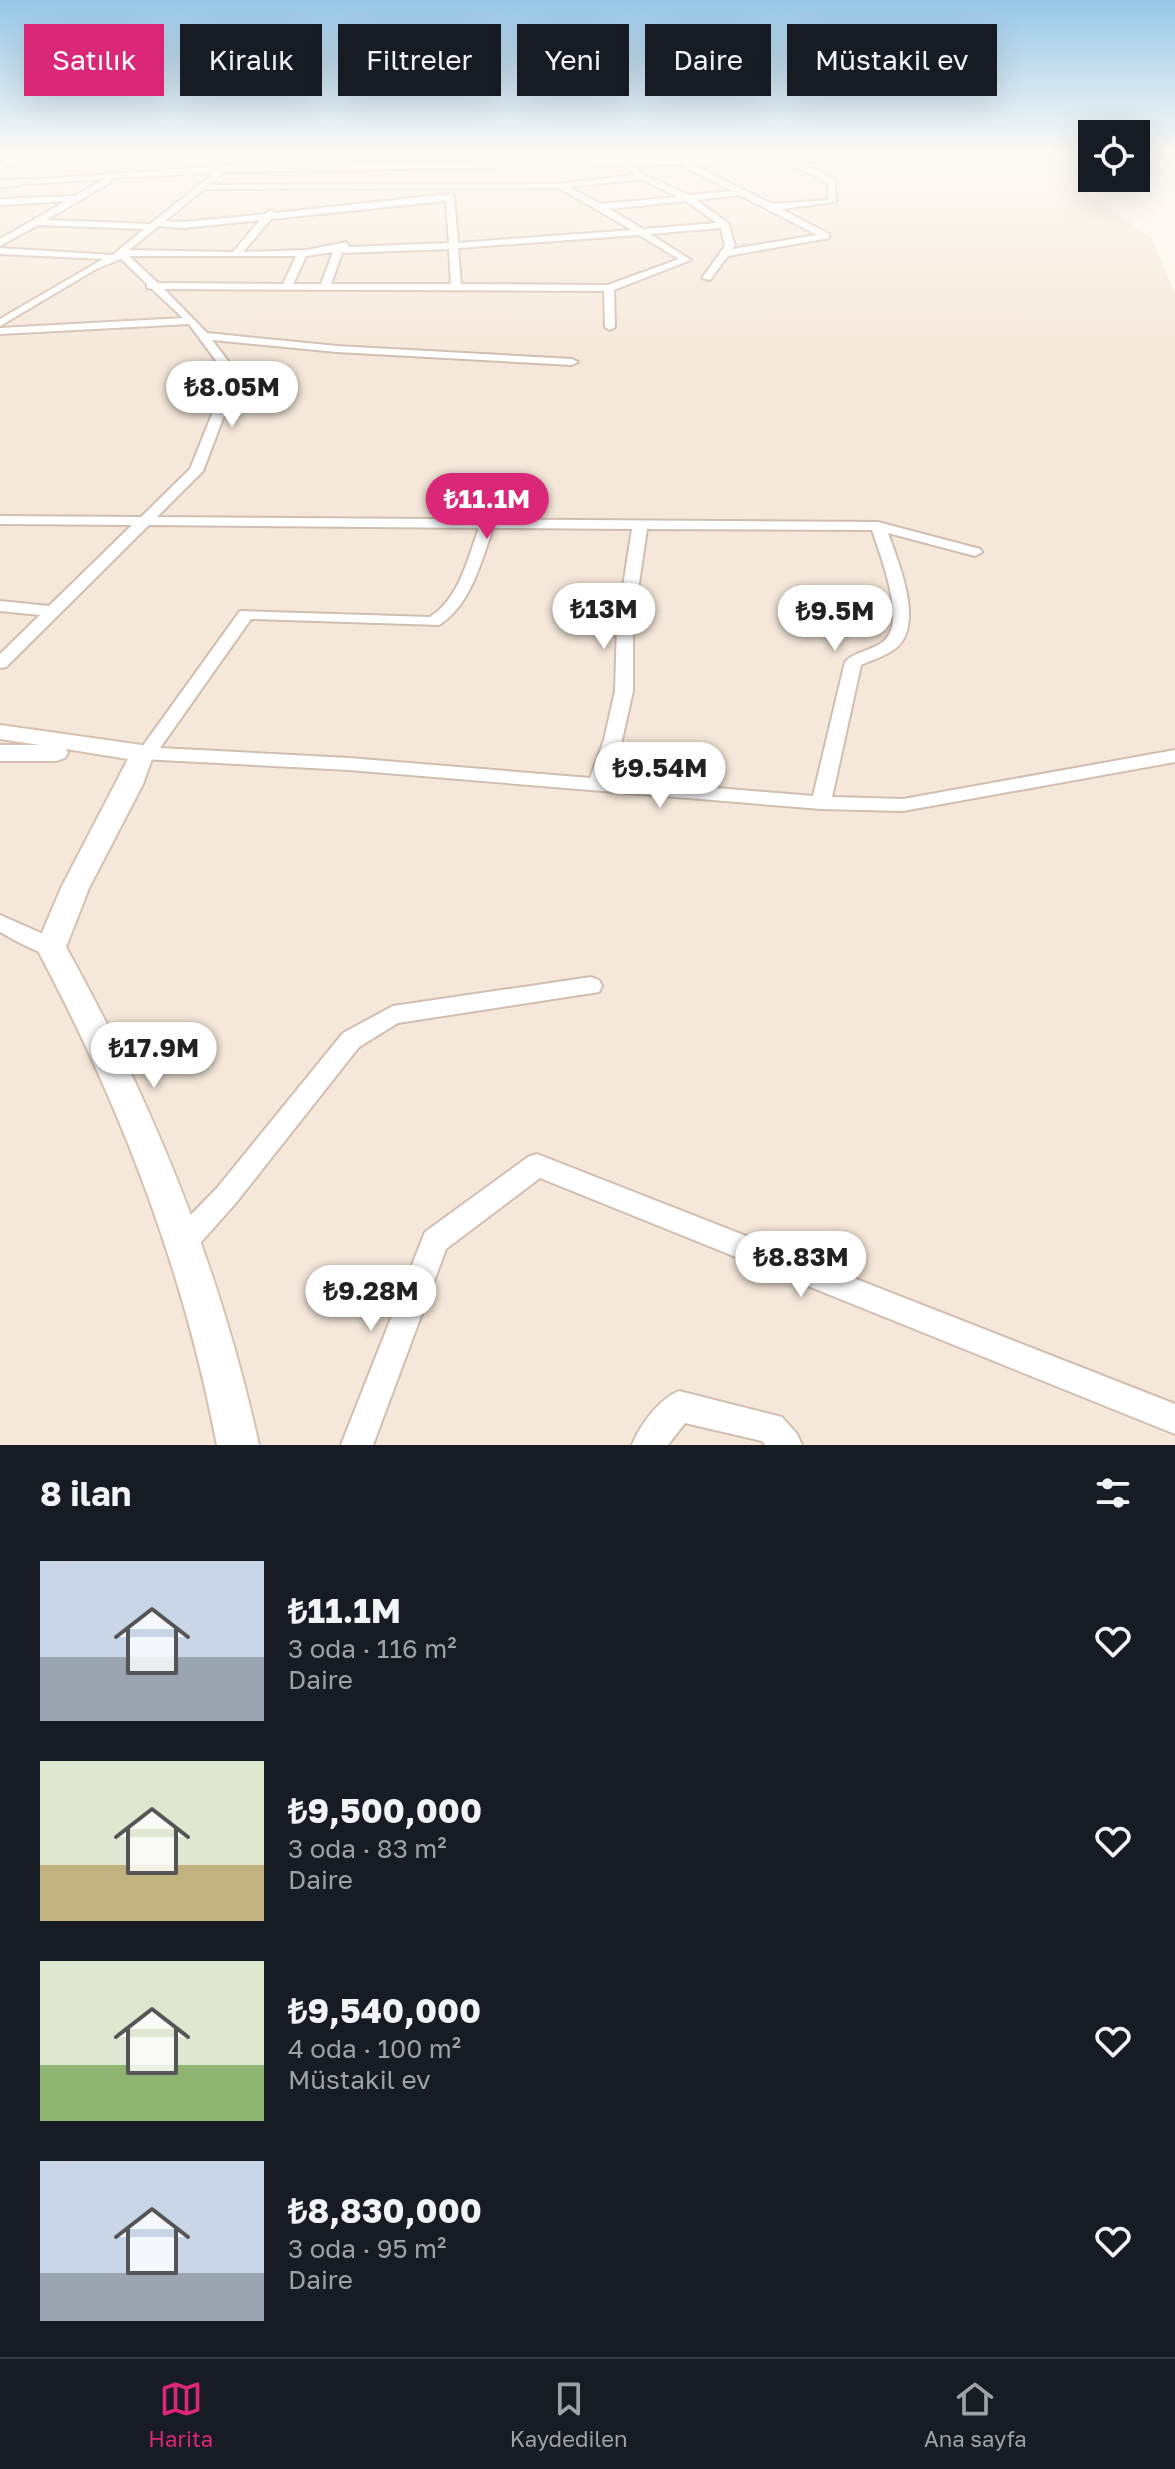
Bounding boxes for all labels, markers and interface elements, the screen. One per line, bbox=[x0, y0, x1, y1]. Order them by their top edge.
chip: Satılık bbox=[24, 24, 164, 96]
chip: Kiralık bbox=[180, 24, 322, 96]
chip: Filtreler bbox=[338, 24, 501, 96]
chip: Yeni bbox=[517, 24, 629, 96]
chip: Daire bbox=[645, 24, 771, 96]
chip: Müstakil ev bbox=[787, 24, 997, 96]
map controls bbox=[1078, 120, 1150, 192]
button: locate bbox=[1078, 120, 1150, 192]
pin: ₺8.05M bbox=[167, 361, 297, 429]
text: ₺8.05M bbox=[184, 371, 280, 402]
pin: ₺11.1M bbox=[422, 473, 552, 541]
text: ₺11.1M bbox=[444, 483, 530, 514]
pin: ₺13M bbox=[557, 583, 651, 651]
pin: ₺9.5M bbox=[779, 585, 891, 653]
text: ₺13M bbox=[570, 593, 638, 624]
text: ₺9.5M bbox=[796, 595, 874, 626]
pin: ₺9.54M bbox=[595, 742, 725, 810]
text: ₺9.54M bbox=[613, 752, 707, 783]
pin: ₺17.9M bbox=[89, 1022, 219, 1090]
text: ₺17.9M bbox=[109, 1032, 199, 1063]
pin: ₺8.83M bbox=[736, 1231, 866, 1299]
text: ₺8.83M bbox=[753, 1241, 849, 1272]
pin: ₺9.28M bbox=[306, 1265, 436, 1333]
text: ₺9.28M bbox=[323, 1275, 419, 1306]
icon: filters bbox=[1091, 1471, 1135, 1515]
text: 8 ilan bbox=[40, 1473, 131, 1513]
text: ₺11.1M bbox=[288, 1590, 401, 1630]
icon: home bbox=[104, 1593, 200, 1689]
icon: heart bbox=[1091, 1619, 1135, 1663]
text: 3 oda · 116 m² bbox=[288, 1633, 457, 1664]
text: Daire bbox=[288, 1664, 353, 1695]
text: ₺9,500,000 bbox=[288, 1790, 482, 1830]
icon: home bbox=[104, 1793, 200, 1889]
icon: heart bbox=[1091, 1819, 1135, 1863]
text: 3 oda · 83 m² bbox=[288, 1833, 447, 1864]
text: Daire bbox=[288, 1864, 353, 1895]
text: ₺9,540,000 bbox=[288, 1990, 481, 2030]
icon: home bbox=[104, 1993, 200, 2089]
icon: heart bbox=[1091, 2019, 1135, 2063]
text: 4 oda · 100 m² bbox=[288, 2033, 461, 2064]
text: Müstakil ev bbox=[288, 2064, 431, 2095]
text: ₺8,830,000 bbox=[288, 2190, 482, 2230]
icon: home bbox=[104, 2193, 200, 2289]
icon: heart bbox=[1091, 2219, 1135, 2263]
text: 3 oda · 95 m² bbox=[288, 2233, 446, 2264]
text: Daire bbox=[288, 2264, 353, 2295]
tab: Harita bbox=[148, 2377, 213, 2452]
tab: Kaydedilen bbox=[510, 2377, 627, 2452]
tab: Ana sayfa bbox=[924, 2377, 1027, 2452]

